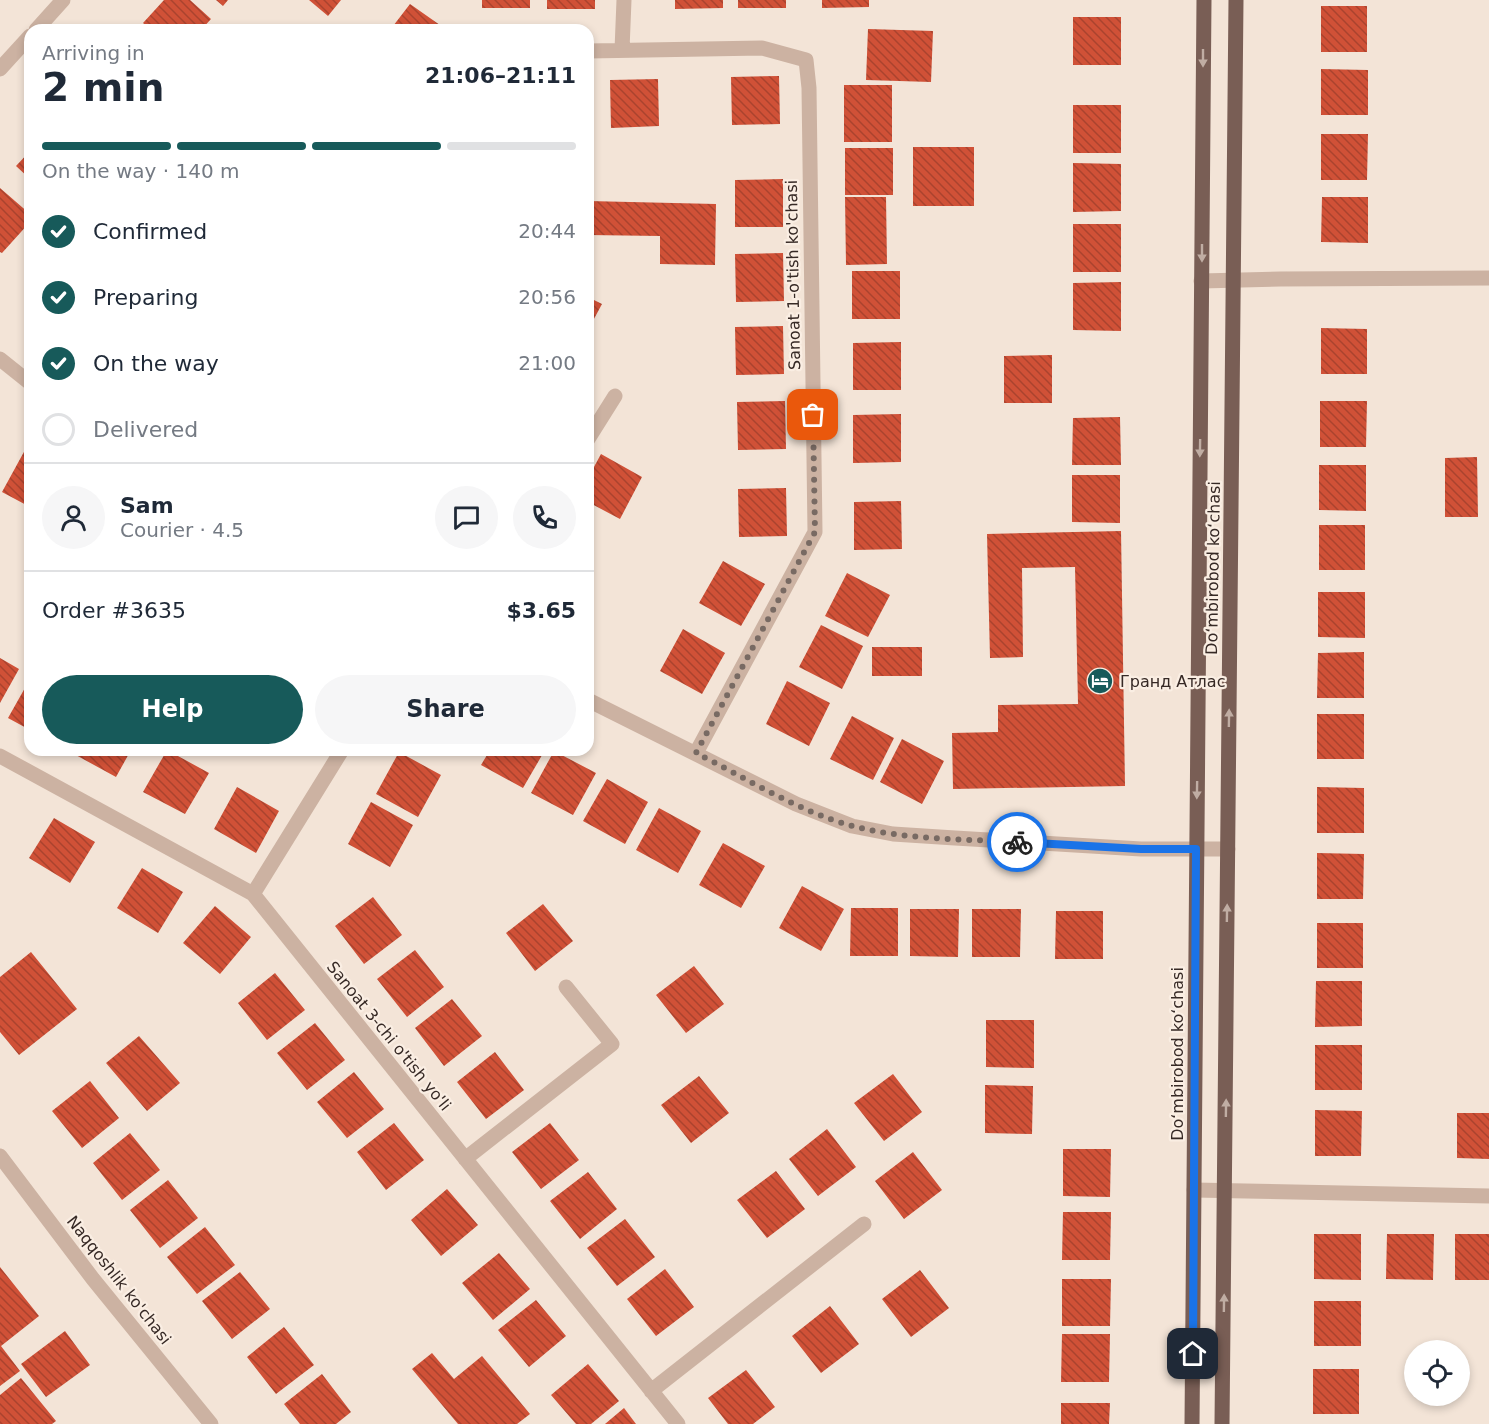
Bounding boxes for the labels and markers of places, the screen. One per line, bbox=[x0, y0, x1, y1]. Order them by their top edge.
pin bbox=[787, 389, 838, 440]
hotel icon: Гранд Атлас bbox=[1085, 666, 1115, 696]
place label: Гранд Атлас bbox=[1120, 672, 1225, 691]
pin bbox=[1167, 1328, 1218, 1379]

